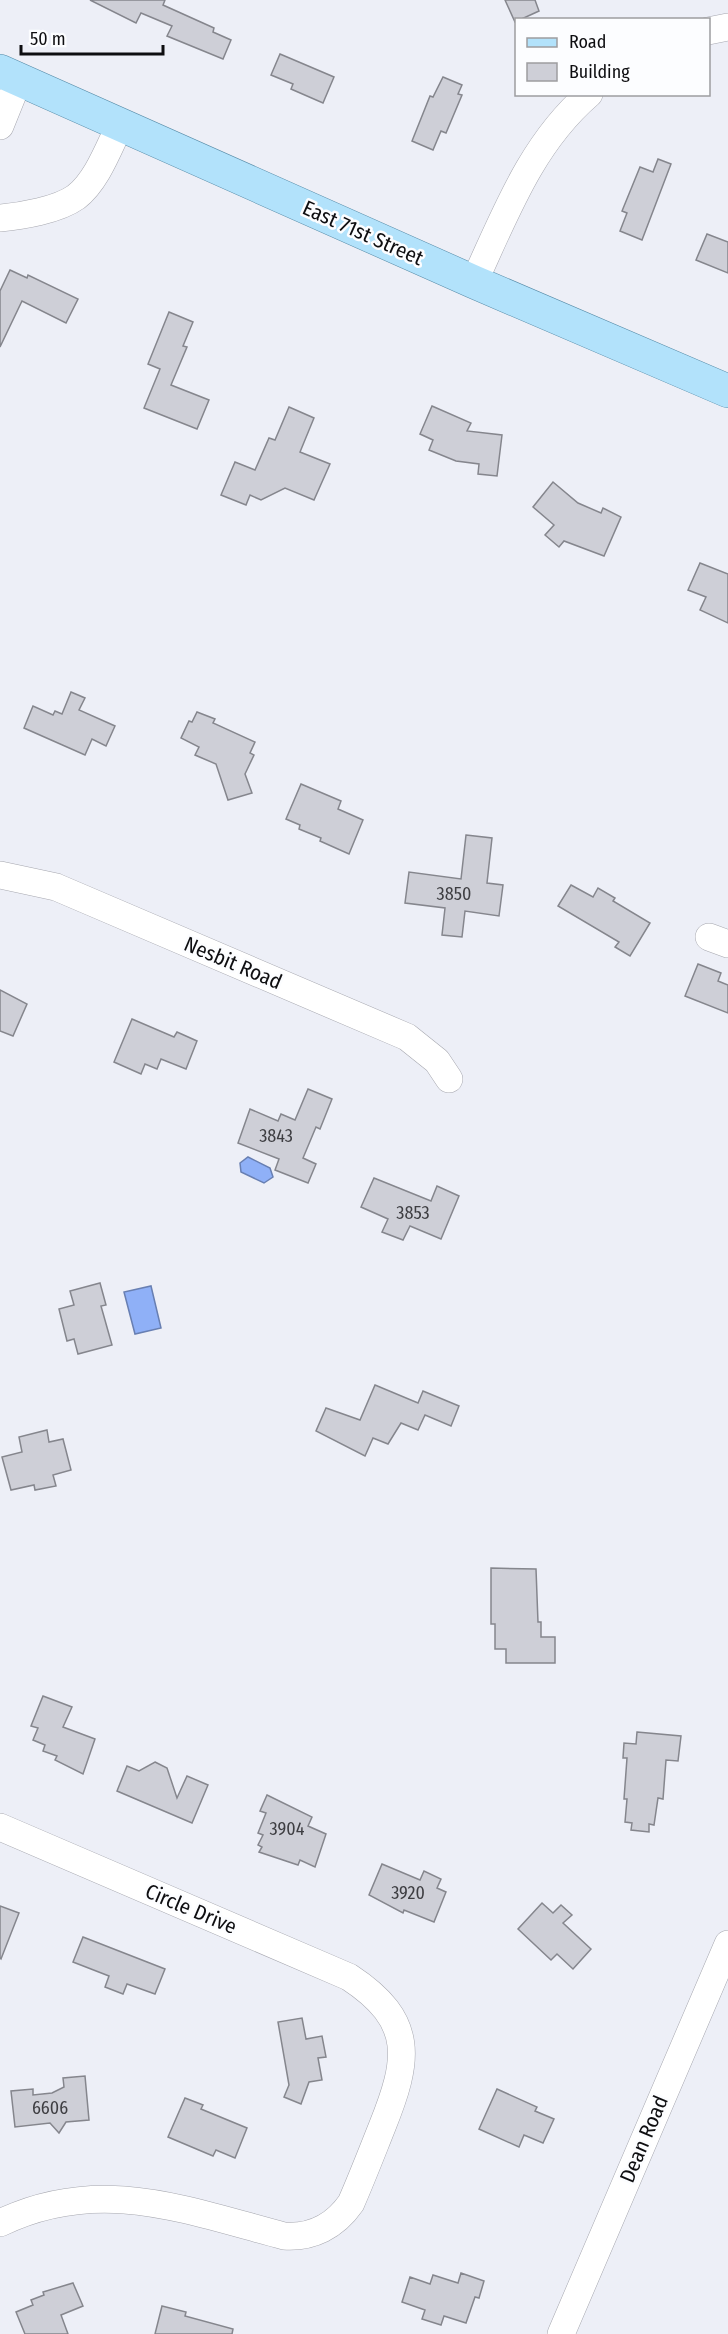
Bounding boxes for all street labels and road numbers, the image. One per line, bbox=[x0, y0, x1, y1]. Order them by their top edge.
street label: East 71st Street bbox=[299, 195, 427, 271]
street label: Nesbit Road bbox=[180, 931, 286, 995]
street label: Circle Drive bbox=[141, 1878, 241, 1940]
street label: Dean Road bbox=[614, 2091, 674, 2187]

